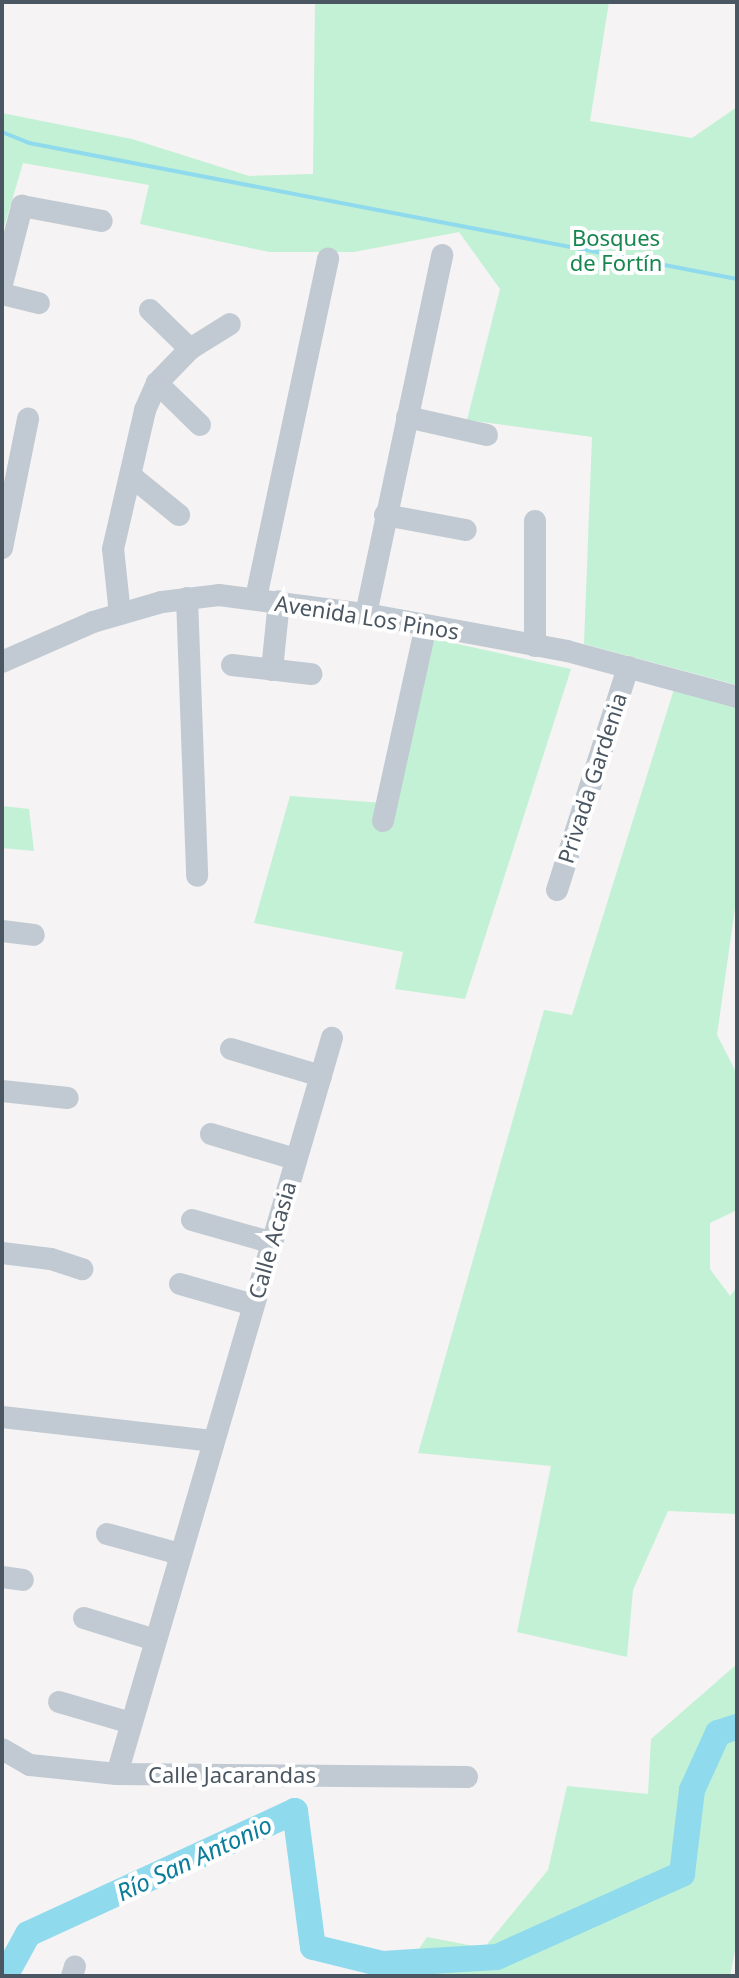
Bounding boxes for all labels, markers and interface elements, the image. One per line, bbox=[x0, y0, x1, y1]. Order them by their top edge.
park label: Bosques de Fortín bbox=[570, 224, 662, 276]
street label: Avenida Los Pinos bbox=[273, 589, 461, 645]
street label: Privada Gardenia bbox=[552, 689, 632, 867]
street label: Calle Acasia bbox=[243, 1178, 301, 1302]
street label: Calle Jacarandas bbox=[148, 1762, 316, 1788]
water label: Río San Antonio bbox=[112, 1809, 276, 1907]

